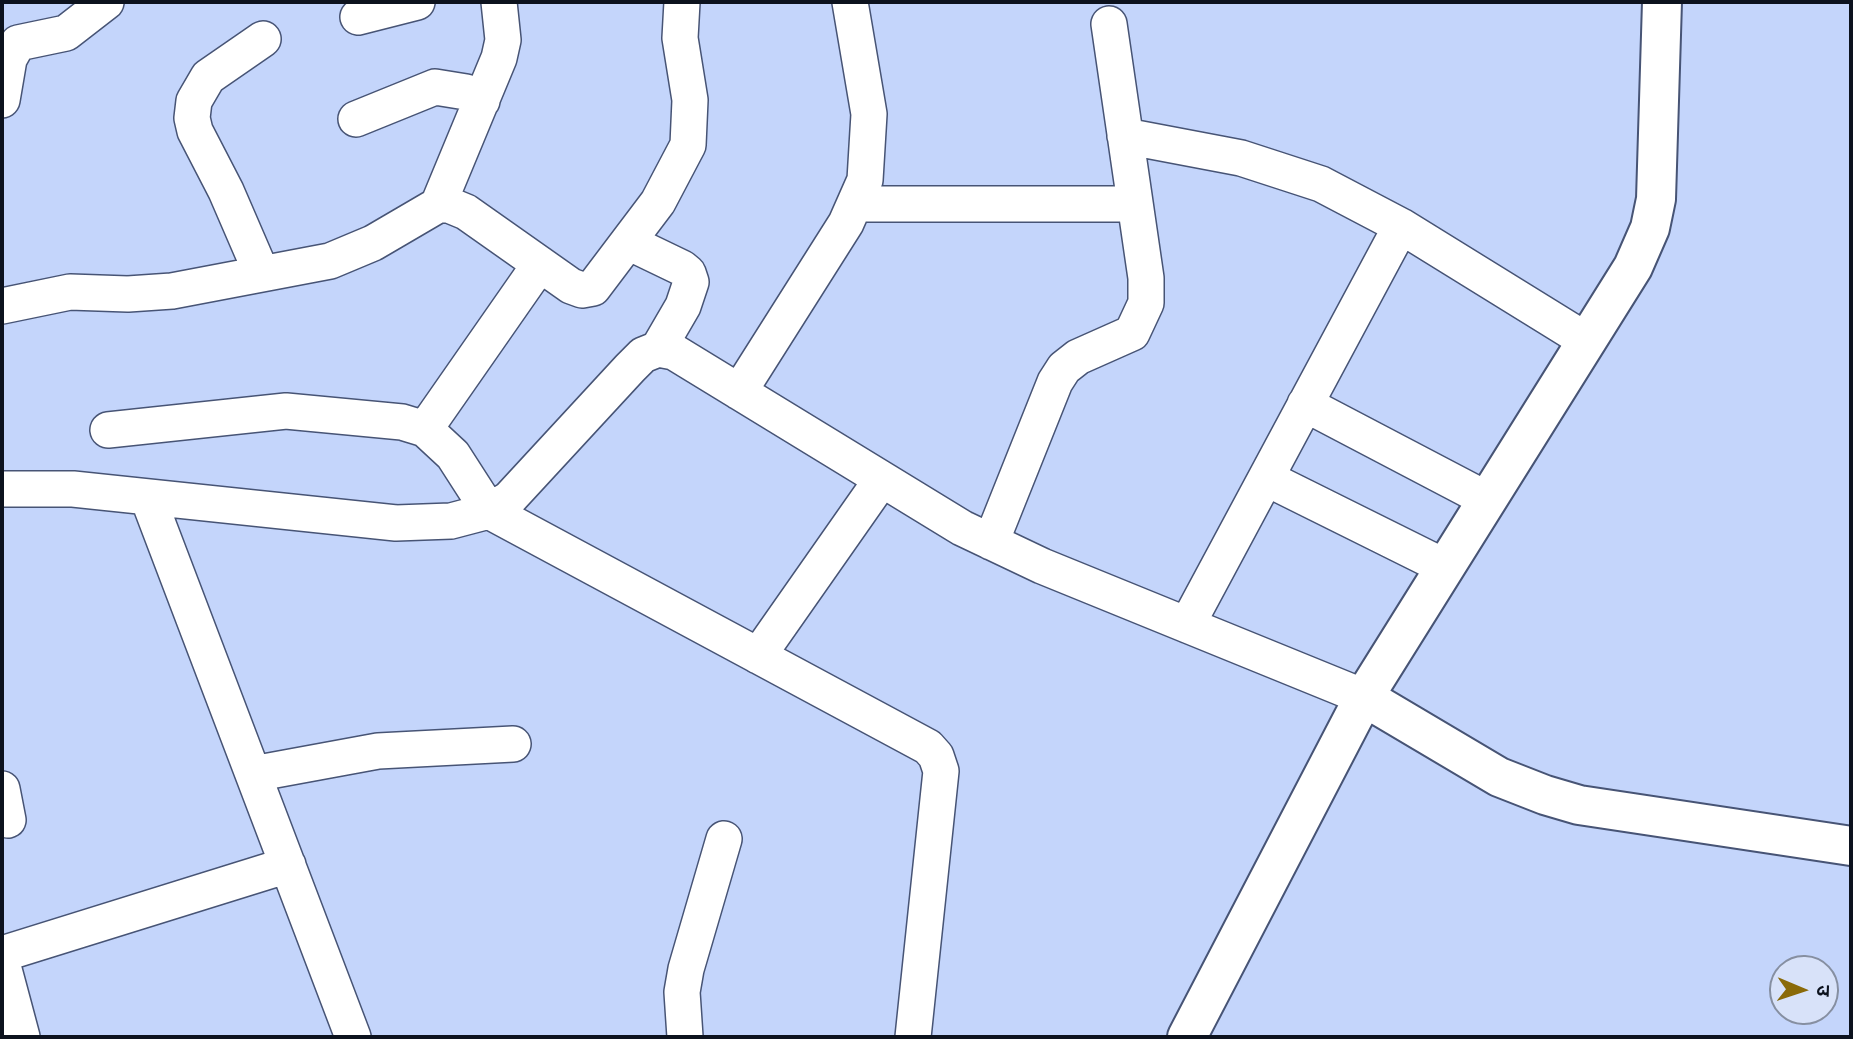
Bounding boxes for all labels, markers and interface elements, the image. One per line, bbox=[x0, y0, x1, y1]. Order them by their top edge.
north arrow bbox=[1769, 955, 1839, 1025]
text: उ bbox=[1811, 985, 1836, 997]

